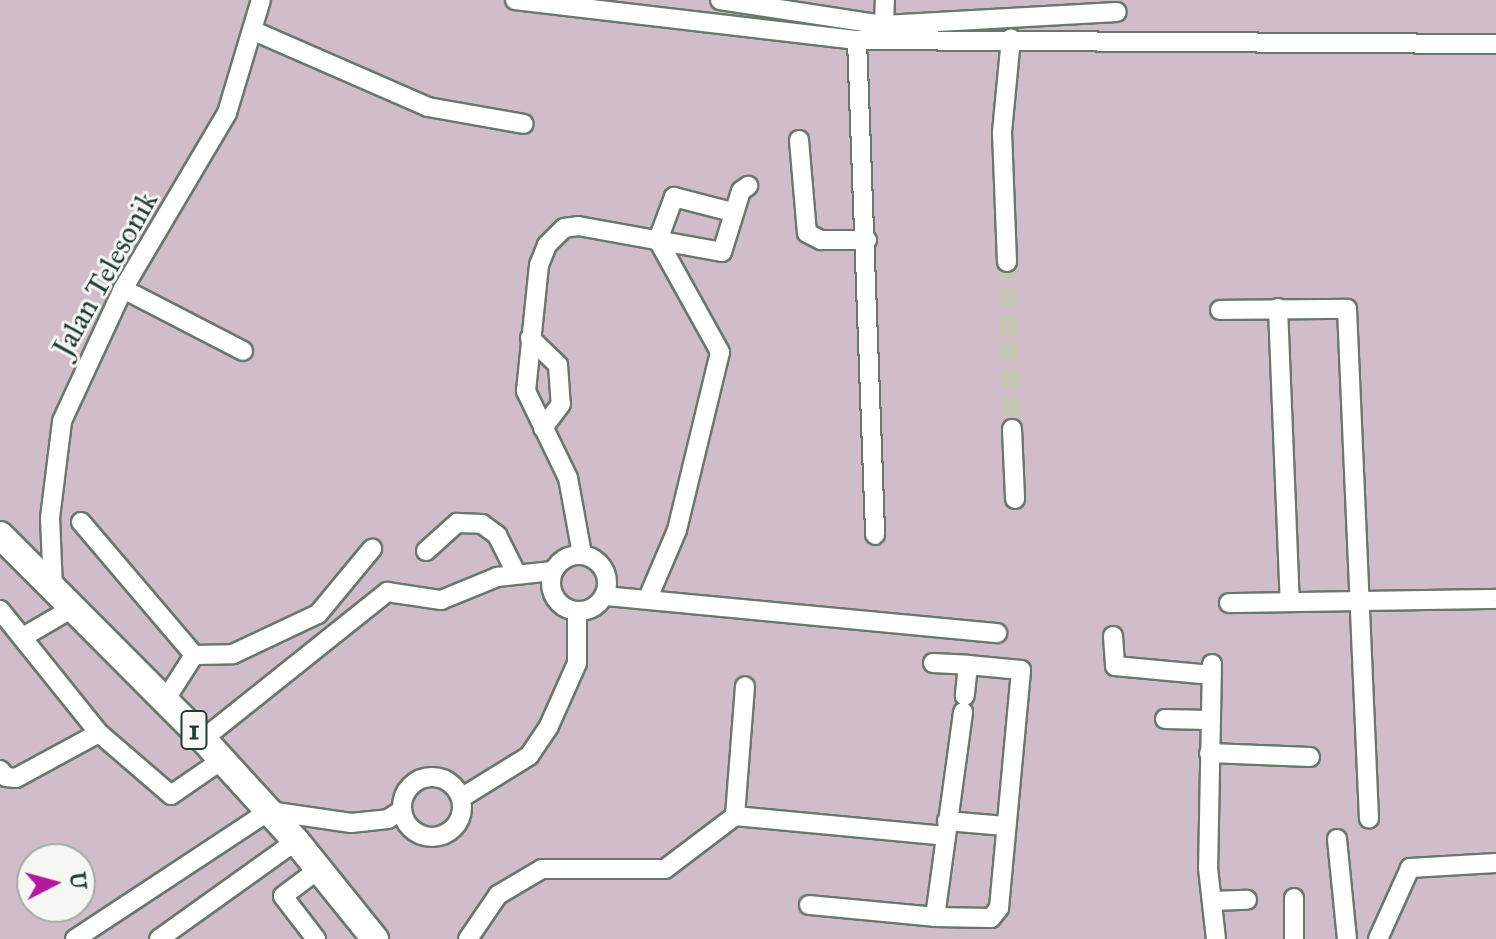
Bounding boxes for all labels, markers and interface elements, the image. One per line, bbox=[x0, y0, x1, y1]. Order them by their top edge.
street label: Jalan Telesonik bbox=[45, 185, 165, 363]
road number: 1 bbox=[180, 706, 208, 754]
north arrow bbox=[16, 843, 96, 923]
text: U bbox=[64, 871, 93, 891]

